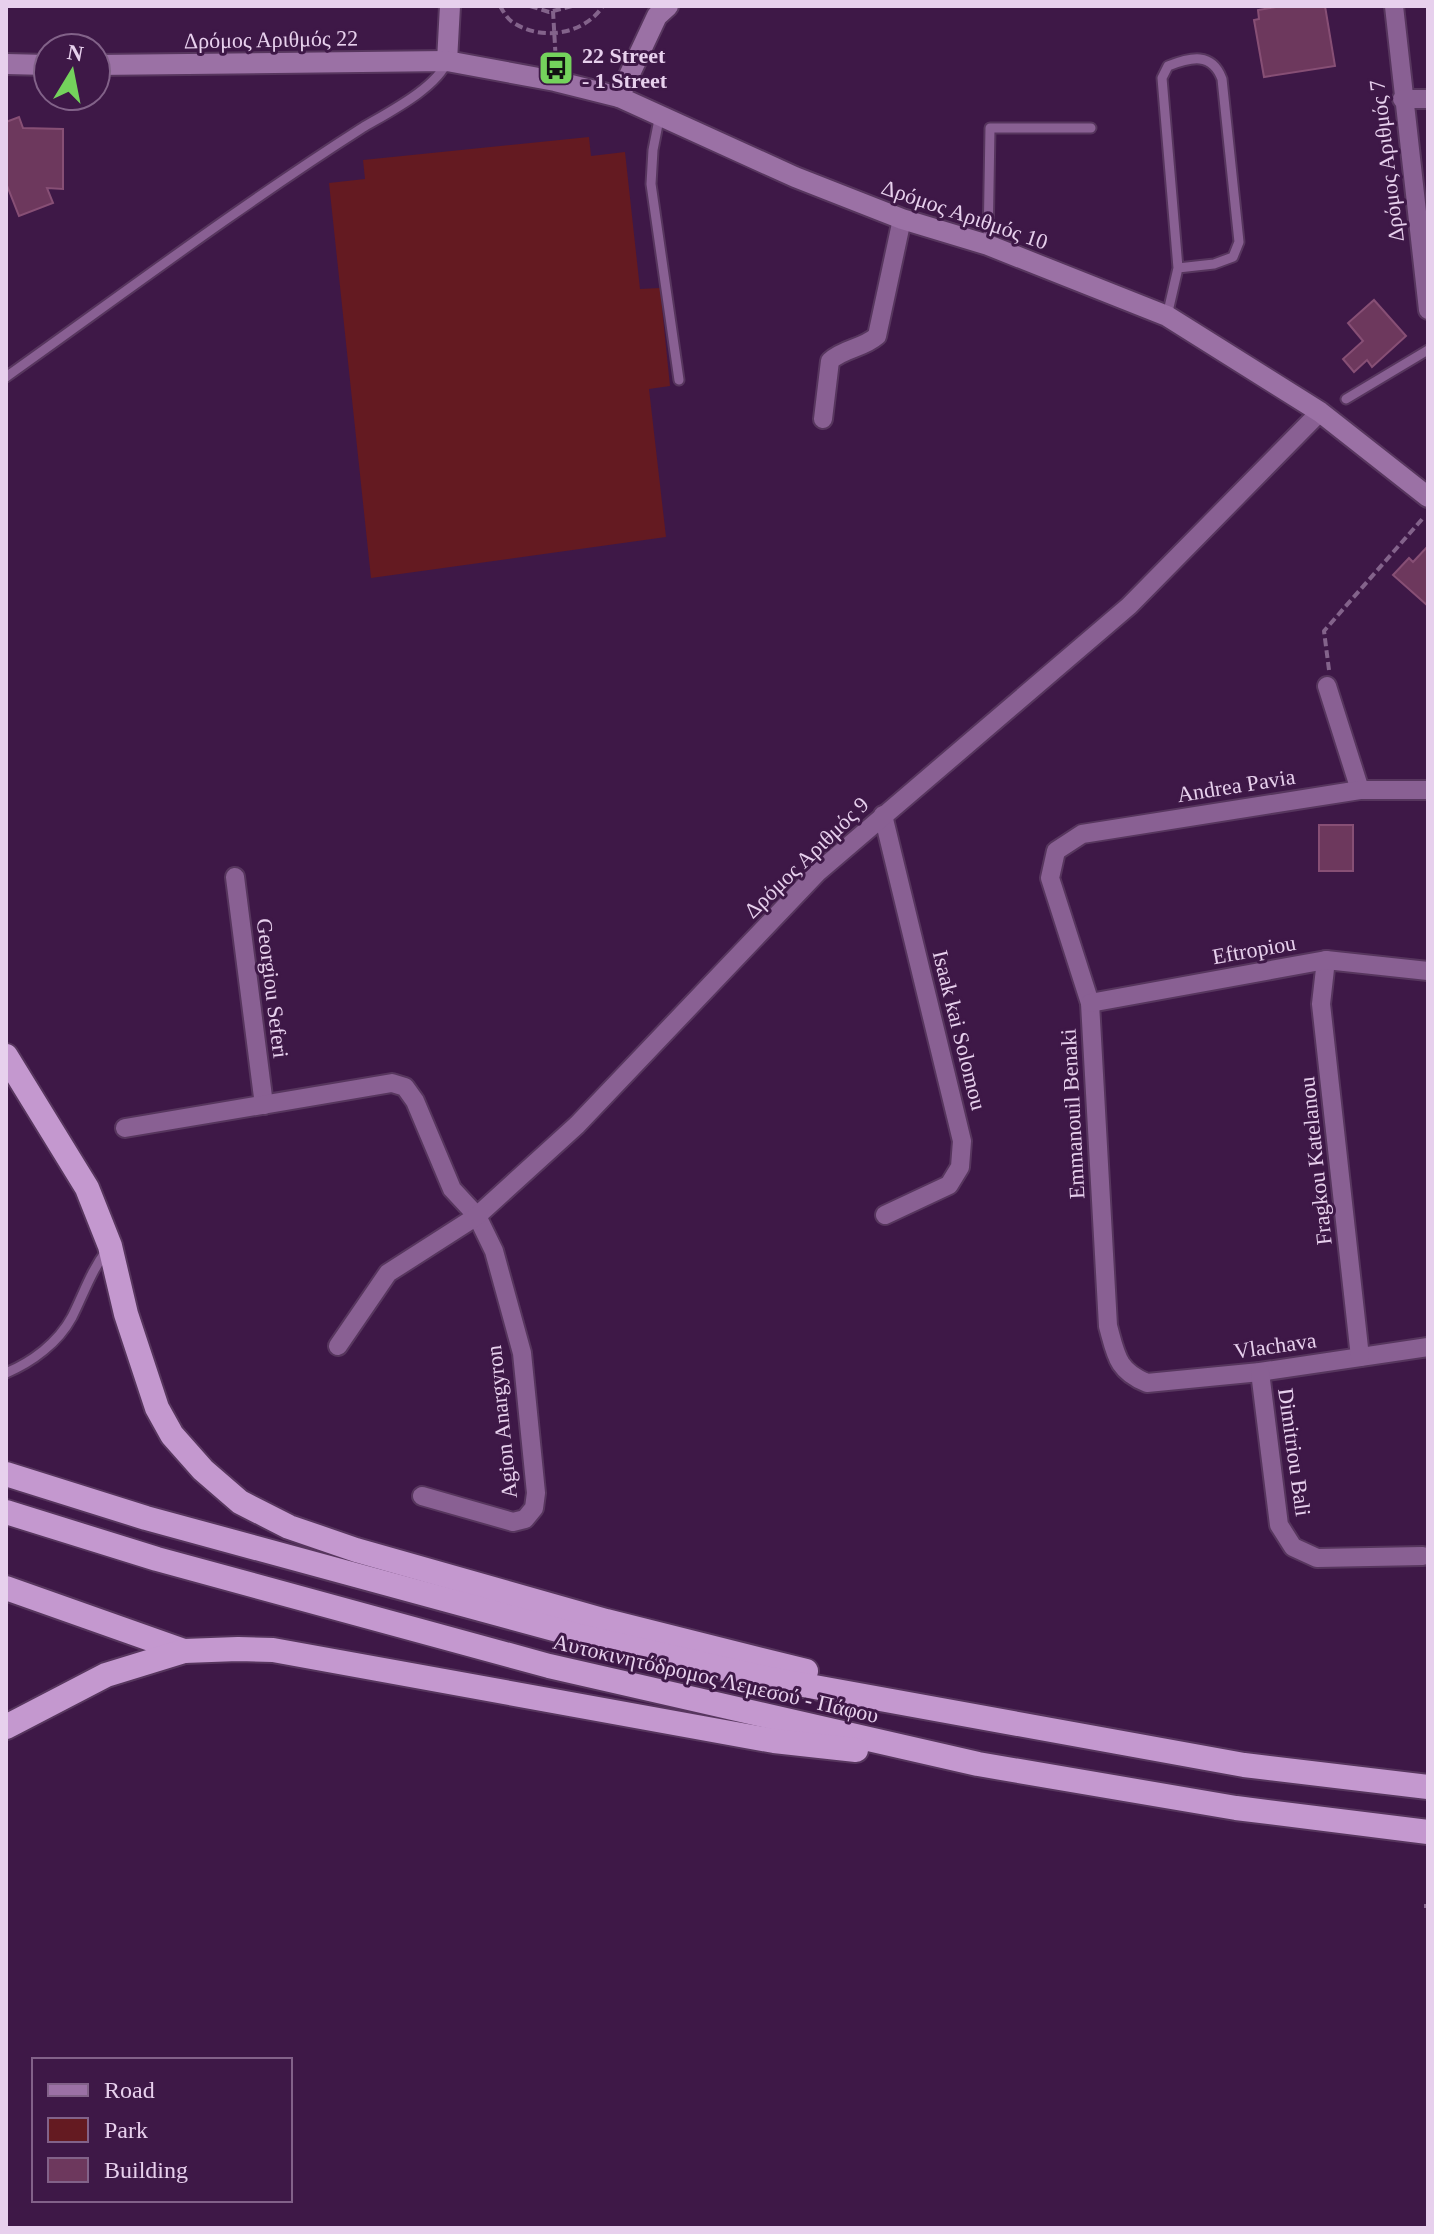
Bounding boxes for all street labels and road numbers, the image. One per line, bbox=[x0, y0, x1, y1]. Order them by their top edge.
street label: Δρόμος Αριθμός 22 bbox=[184, 25, 358, 54]
street label: Δρόμος Αριθμός 7 bbox=[1364, 78, 1409, 243]
street label: Δρόμος Αριθμός 10 bbox=[878, 174, 1051, 255]
street label: Andrea Pavia bbox=[1175, 764, 1297, 807]
street label: Δρόμος Αριθμός 9 bbox=[739, 792, 874, 923]
street label: Georgiou Seferi bbox=[252, 917, 293, 1059]
street label: Eftropiou bbox=[1210, 930, 1298, 969]
street label: Isaak kai Solomou bbox=[928, 948, 991, 1113]
street label: Emmanouil Benaki bbox=[1056, 1028, 1089, 1200]
street label: Fragkou Katelanou bbox=[1294, 1075, 1337, 1246]
street label: Vlachava bbox=[1232, 1327, 1318, 1364]
street label: Agion Anargyron bbox=[481, 1344, 522, 1500]
street label: Dimitriou Bali bbox=[1273, 1386, 1316, 1518]
street label: Αυτοκινητόδρομος Λεμεσού - Πάφου bbox=[551, 1629, 881, 1728]

